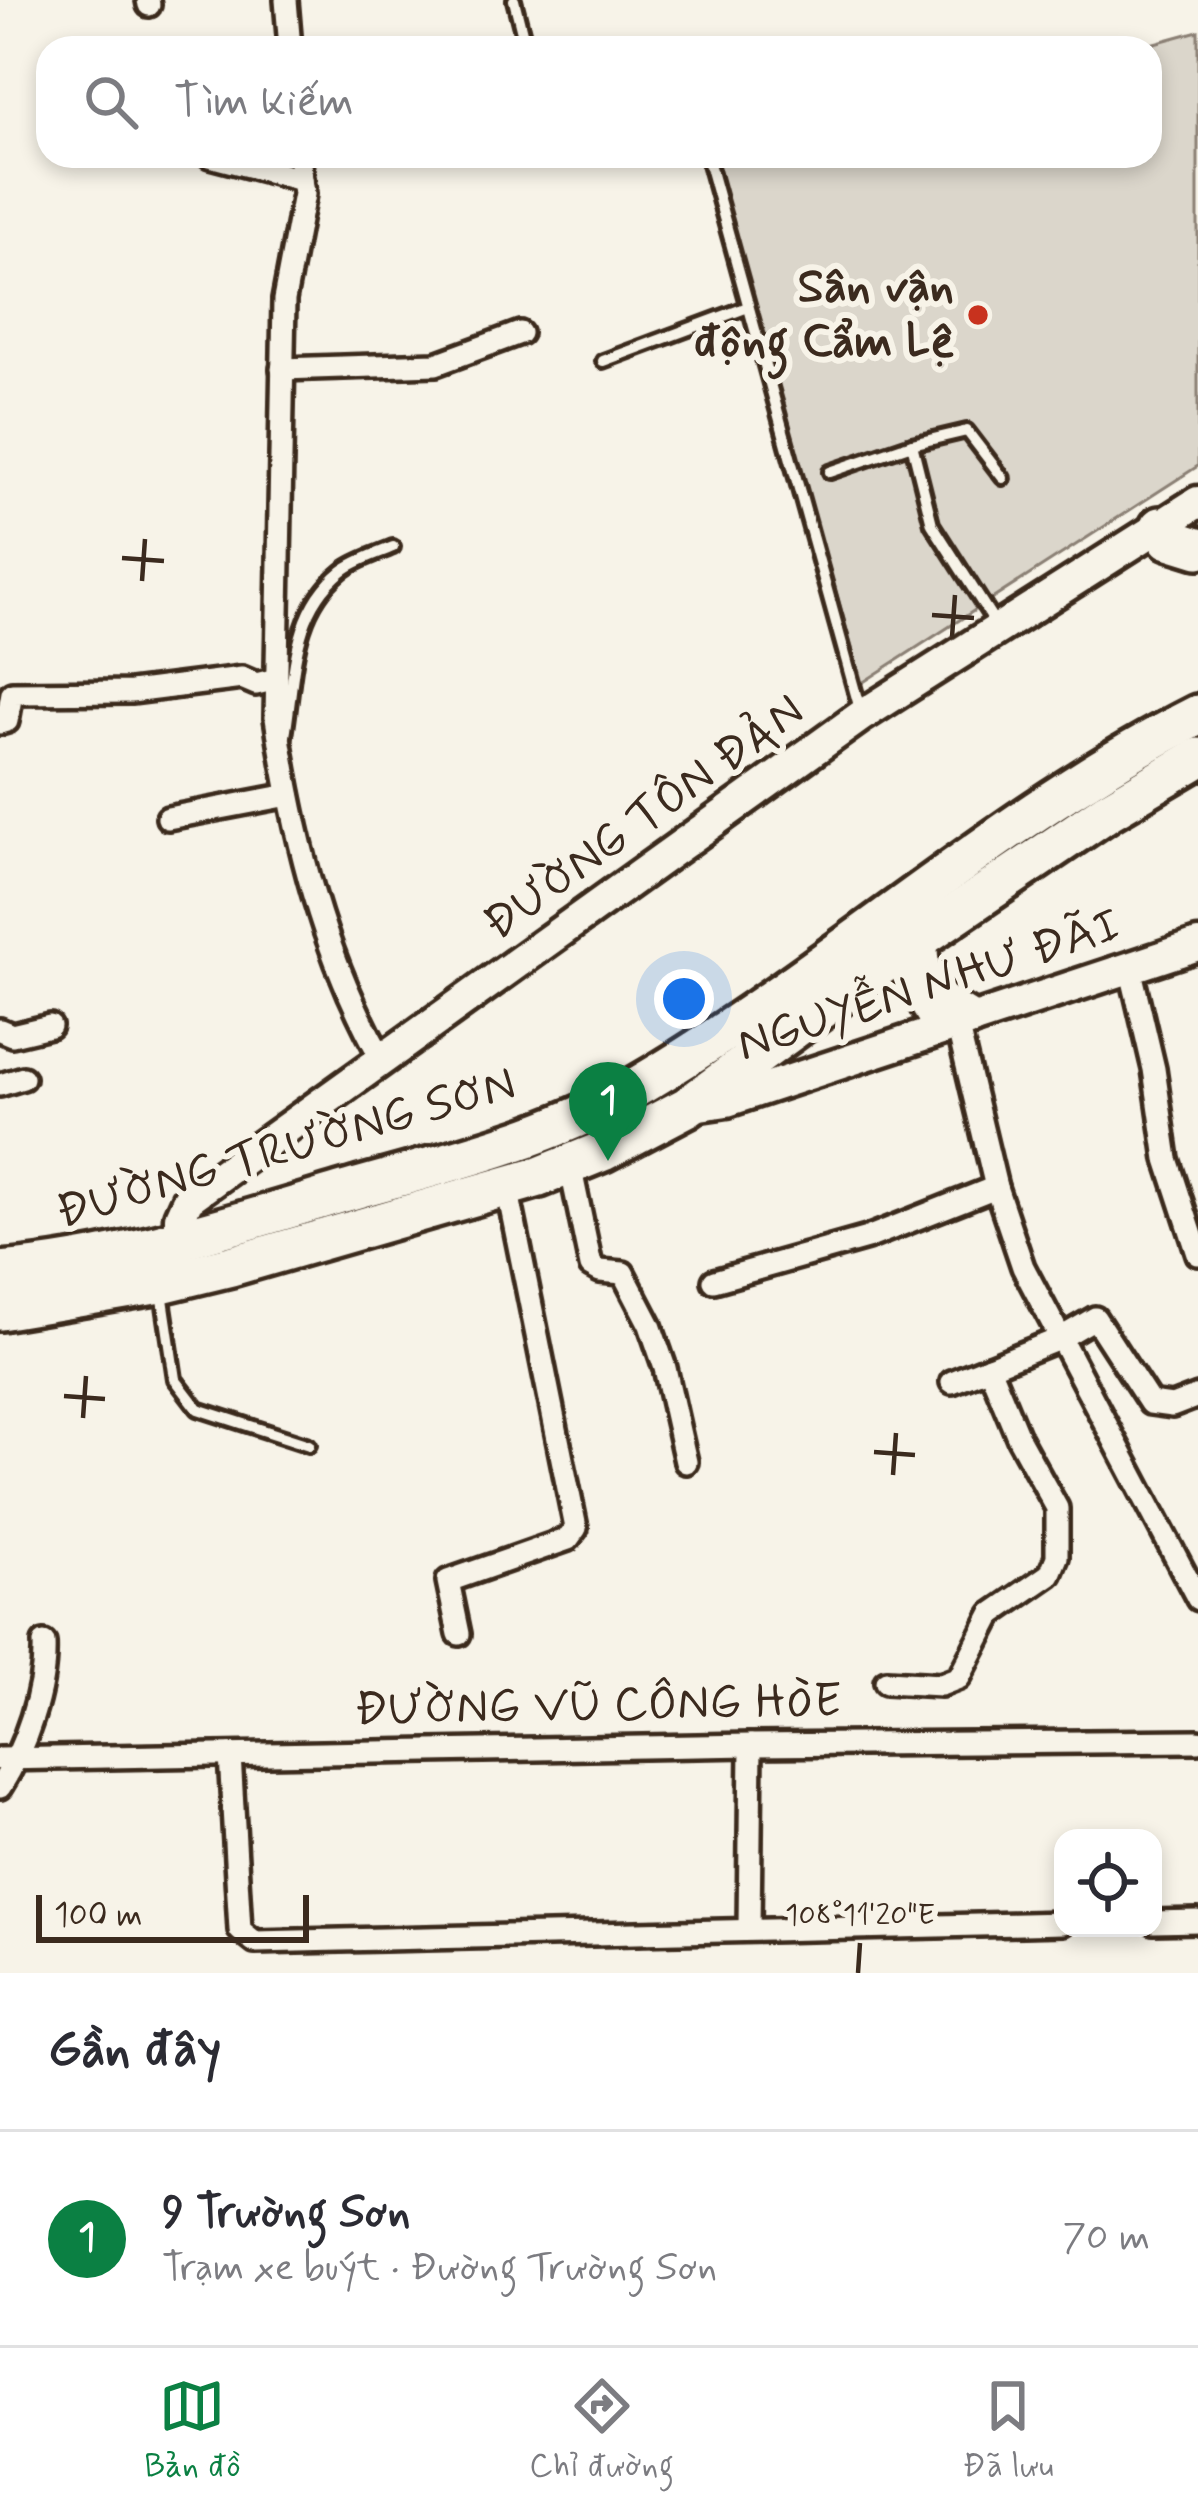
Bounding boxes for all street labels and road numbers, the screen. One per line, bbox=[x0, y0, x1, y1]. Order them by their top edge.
street label: ĐƯỜNG TÔN ĐẢN bbox=[471, 680, 817, 956]
street label: NGUYỄN NHƯ ĐÃI bbox=[729, 894, 1129, 1078]
street label: ĐƯỜNG TRƯỜNG SƠN bbox=[49, 1053, 523, 1245]
street label: ĐƯỜNG VŨ CÔNG HÒE bbox=[354, 1670, 842, 1742]

